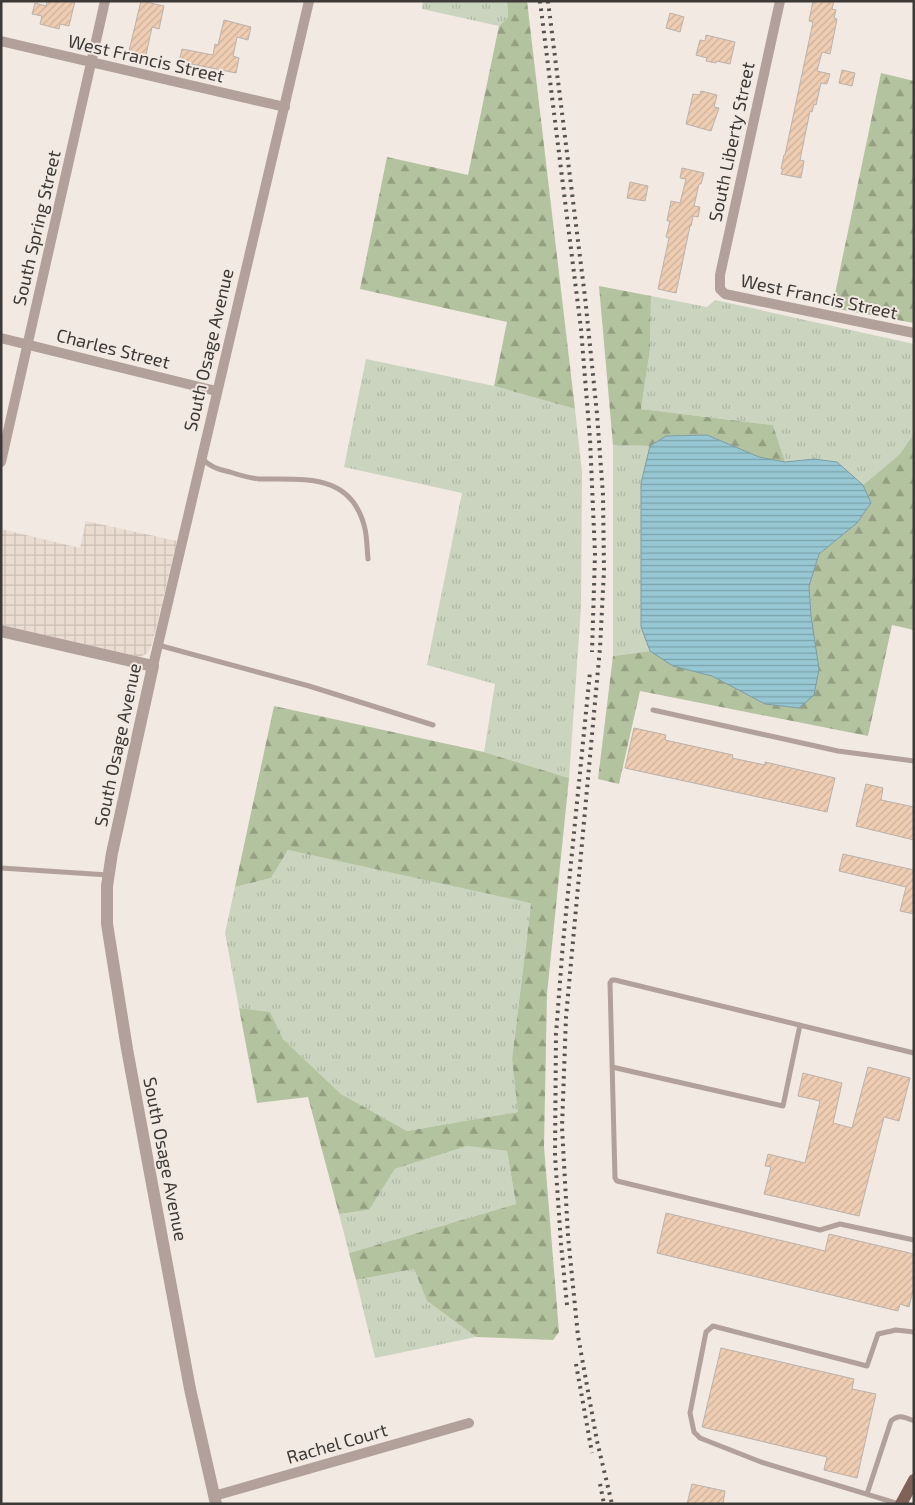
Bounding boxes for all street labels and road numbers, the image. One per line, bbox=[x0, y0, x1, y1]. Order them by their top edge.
street label: West Francis Street bbox=[66, 29, 227, 87]
street label: South Liberty Street bbox=[703, 60, 759, 224]
street label: South Spring Street bbox=[7, 148, 65, 308]
street label: South Osage Avenue bbox=[179, 266, 237, 433]
street label: West Francis Street bbox=[739, 269, 900, 323]
street label: Charles Street bbox=[54, 323, 172, 373]
street label: South Osage Avenue bbox=[89, 661, 145, 829]
street label: South Osage Avenue bbox=[139, 1075, 193, 1243]
street label: Rachel Court bbox=[284, 1418, 390, 1468]

